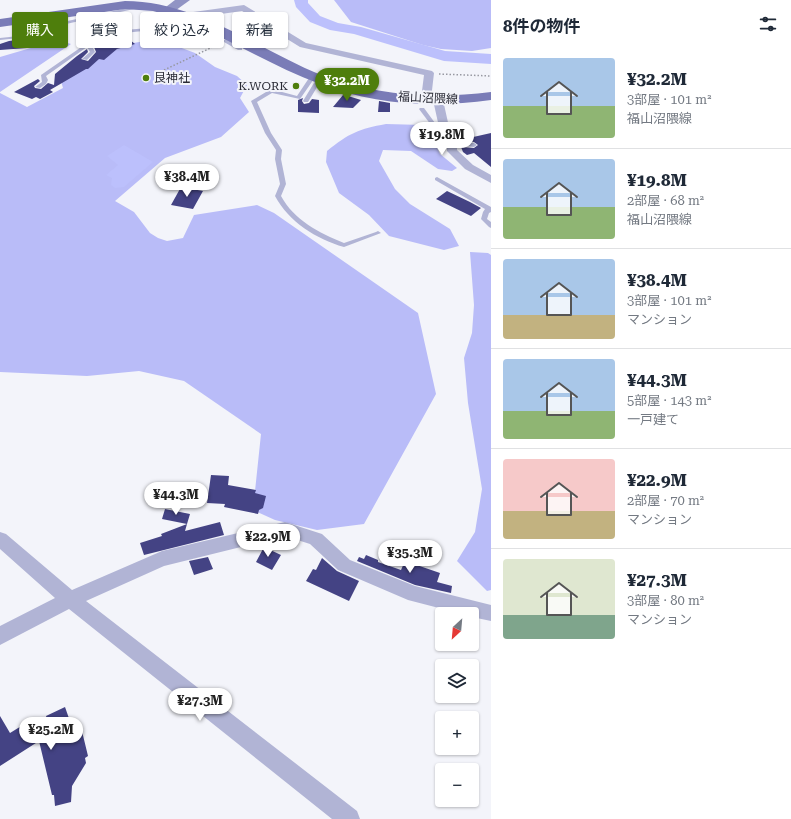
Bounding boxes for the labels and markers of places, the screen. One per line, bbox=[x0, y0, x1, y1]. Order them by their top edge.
pin: ¥32.2M bbox=[314, 68, 380, 102]
place label: 艮神社 bbox=[154, 71, 190, 85]
marker: 艮神社 bbox=[141, 73, 151, 83]
place label: K.WORK bbox=[238, 79, 288, 93]
marker: K.WORK bbox=[291, 81, 301, 91]
pin: ¥19.8M bbox=[409, 122, 475, 156]
pin: ¥38.4M bbox=[154, 164, 220, 198]
pin: ¥44.3M bbox=[143, 482, 209, 516]
pin: ¥22.9M bbox=[235, 524, 301, 558]
pin: ¥35.3M bbox=[377, 540, 443, 574]
pin: ¥27.3M bbox=[167, 688, 233, 722]
pin: ¥25.2M bbox=[18, 717, 84, 751]

